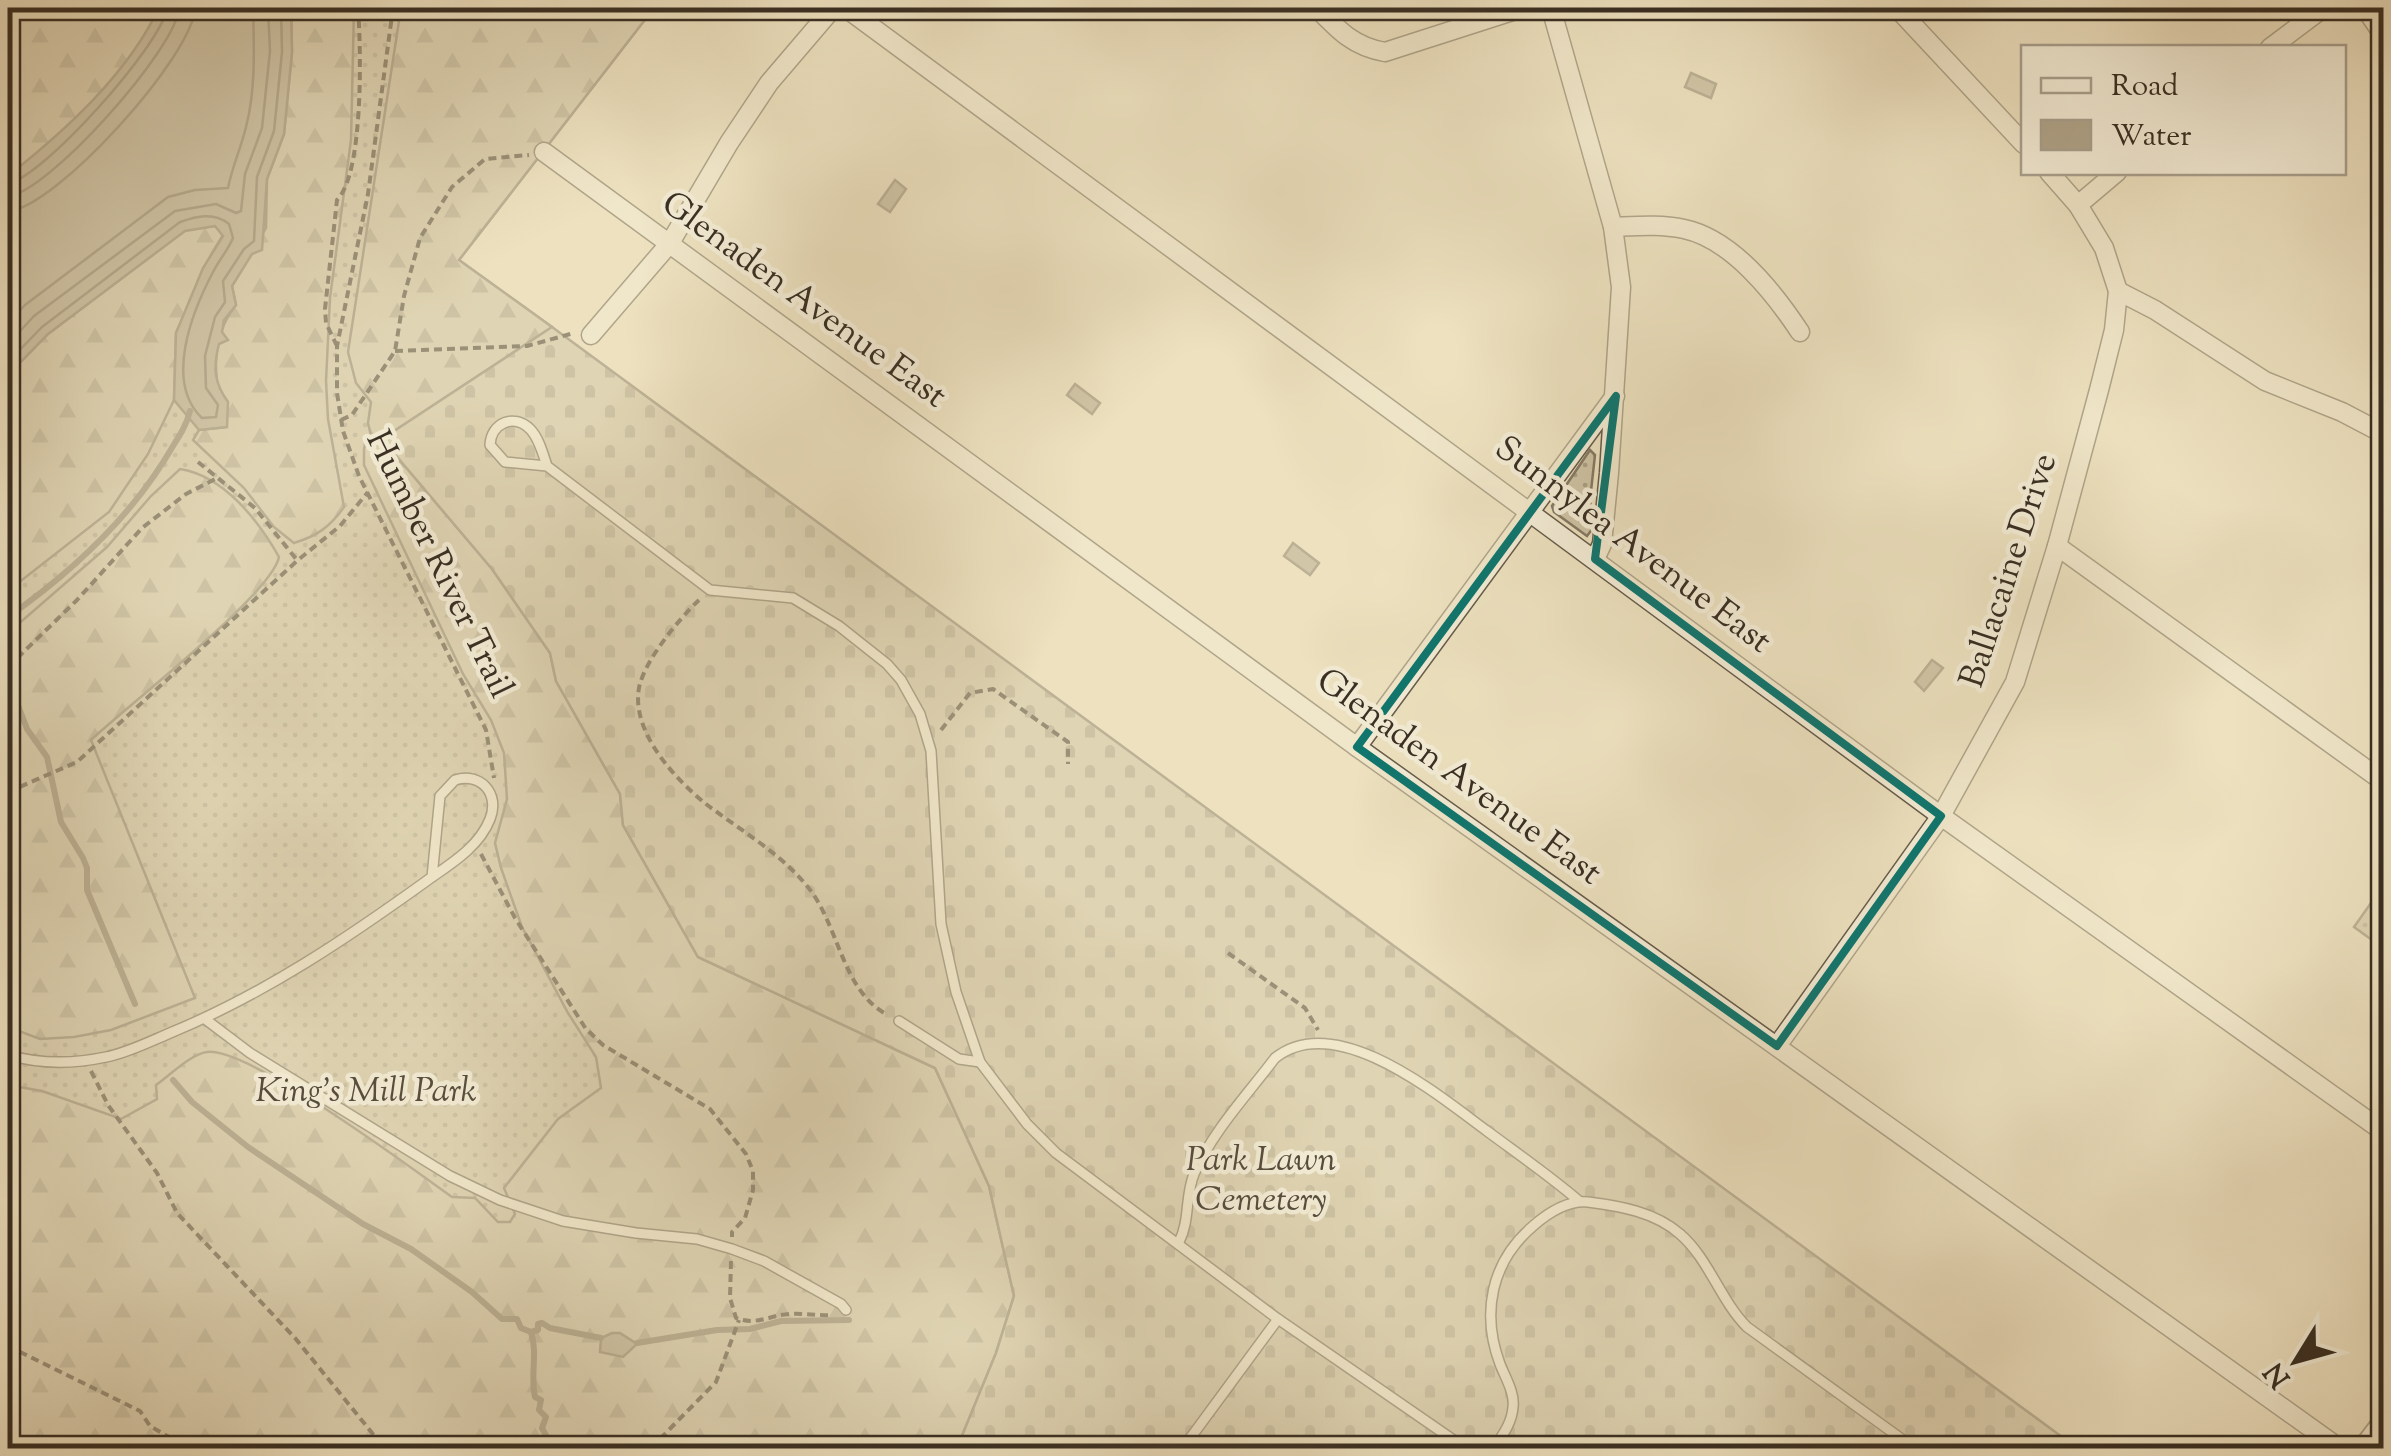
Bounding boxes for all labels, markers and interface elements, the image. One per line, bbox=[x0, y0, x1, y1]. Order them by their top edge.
legend bbox=[2021, 45, 2346, 175]
text: Road bbox=[2111, 66, 2178, 109]
text: Water bbox=[2111, 116, 2192, 159]
street label: Glenaden Avenue East bbox=[650, 180, 956, 422]
street label: Humber River Trail bbox=[351, 423, 525, 708]
street label: Sunnylea Avenue East bbox=[1483, 425, 1781, 667]
street label: Ballacaine Drive bbox=[1948, 447, 2072, 695]
street label: Glenaden Avenue East bbox=[1305, 657, 1611, 899]
park label: King's Mill Park bbox=[256, 1067, 477, 1118]
park label: Park Lawn Cemetery bbox=[1186, 1136, 1336, 1227]
north arrow bbox=[2246, 1311, 2346, 1411]
text: N bbox=[2256, 1353, 2301, 1395]

